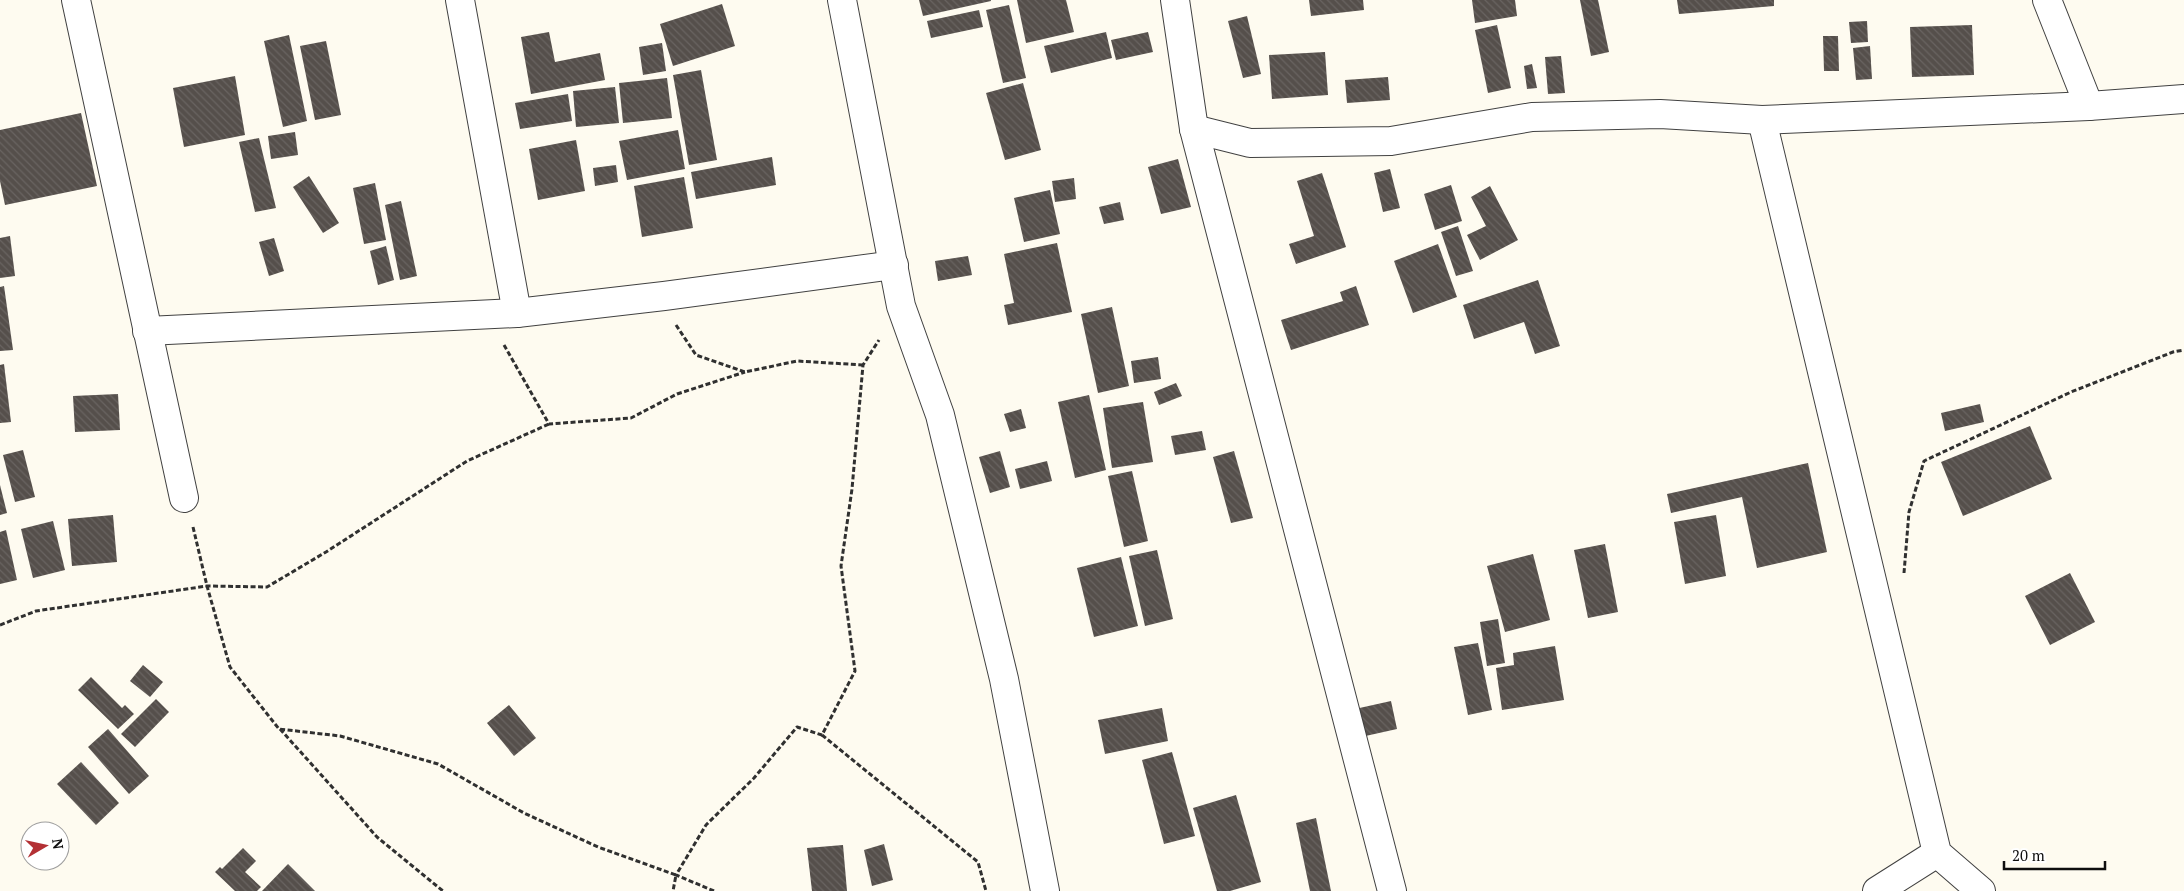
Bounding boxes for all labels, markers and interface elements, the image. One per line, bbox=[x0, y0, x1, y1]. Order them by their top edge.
north arrow bbox=[20, 821, 70, 871]
text: N bbox=[48, 837, 69, 851]
scale bar bbox=[2004, 838, 2105, 870]
text: 20 m bbox=[2012, 845, 2045, 865]

